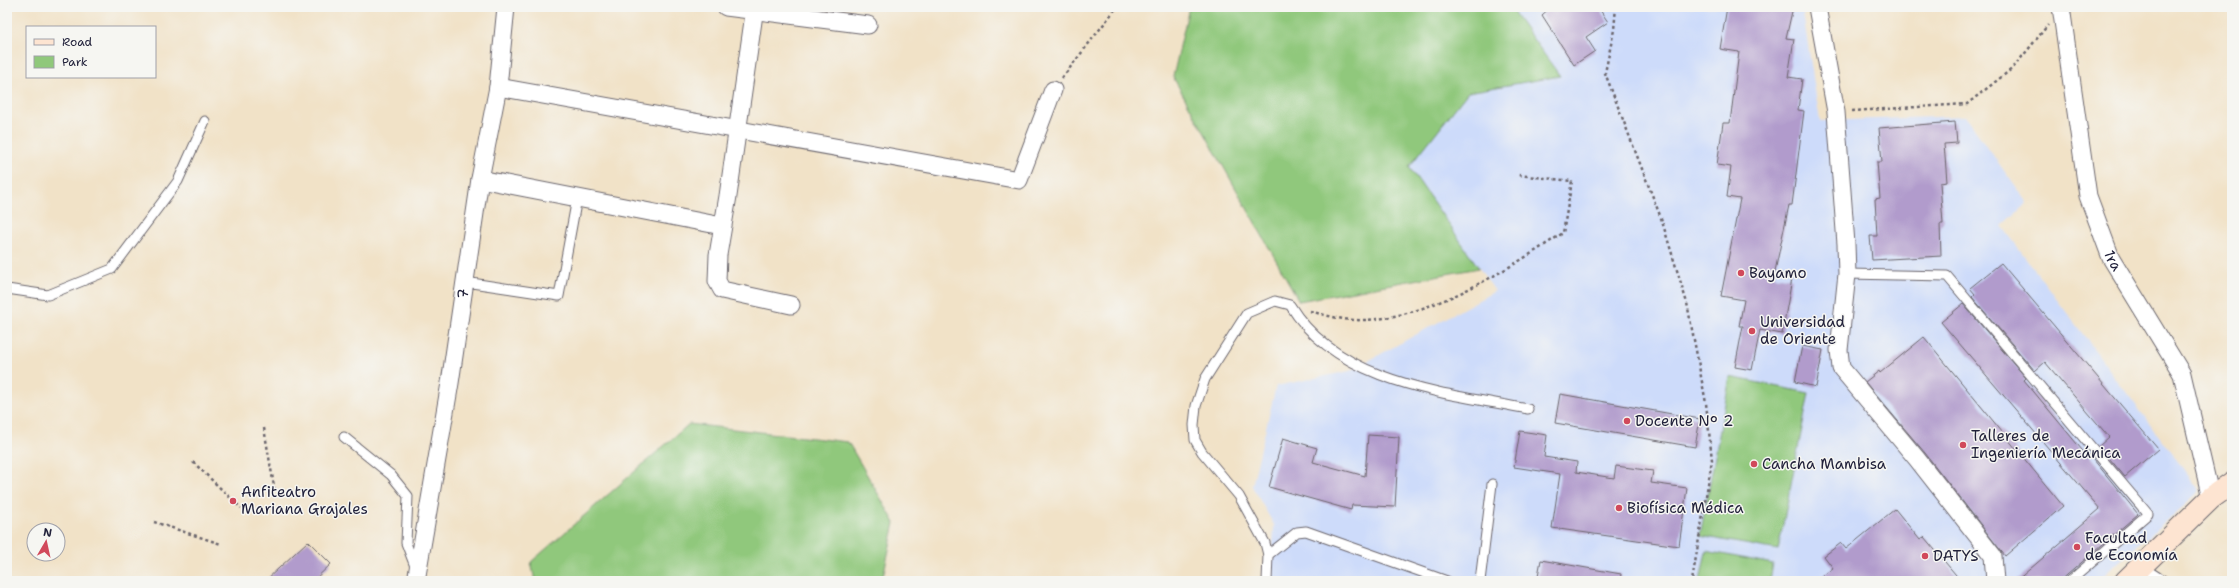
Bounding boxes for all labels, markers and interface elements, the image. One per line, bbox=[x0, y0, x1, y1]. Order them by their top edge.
legend bbox=[26, 26, 156, 78]
text: Road bbox=[62, 34, 93, 50]
text: Park bbox=[62, 54, 88, 70]
street label: 1ra bbox=[2099, 247, 2127, 275]
place label: Bayamo bbox=[1749, 263, 1807, 283]
marker: Bayamo bbox=[1736, 268, 1746, 278]
street label: 7 bbox=[452, 287, 474, 301]
place label: Universidad de Oriente bbox=[1760, 312, 1845, 349]
marker: Universidad de Oriente bbox=[1747, 326, 1757, 336]
place label: Docente Nº 2 bbox=[1635, 411, 1733, 431]
marker: Docente Nº 2 bbox=[1622, 416, 1632, 426]
place label: Talleres de Ingeniería Mecánica bbox=[1971, 426, 2121, 463]
marker: Talleres de Ingeniería Mecánica bbox=[1958, 440, 1968, 450]
place label: Cancha Mambisa bbox=[1762, 454, 1887, 474]
marker: Cancha Mambisa bbox=[1749, 459, 1759, 469]
place label: Anfiteatro Mariana Grajales bbox=[241, 482, 368, 519]
marker: Anfiteatro Mariana Grajales bbox=[228, 496, 238, 506]
place label: Biofísica Médica bbox=[1627, 498, 1744, 518]
marker: Biofísica Médica bbox=[1614, 503, 1624, 513]
north arrow bbox=[26, 522, 66, 562]
text: N bbox=[42, 525, 53, 541]
place label: Facultad de Economía bbox=[2085, 528, 2178, 565]
marker: Facultad de Economía bbox=[2072, 542, 2082, 552]
place label: DATYS bbox=[1933, 546, 1978, 566]
marker: DATYS bbox=[1920, 551, 1930, 561]

